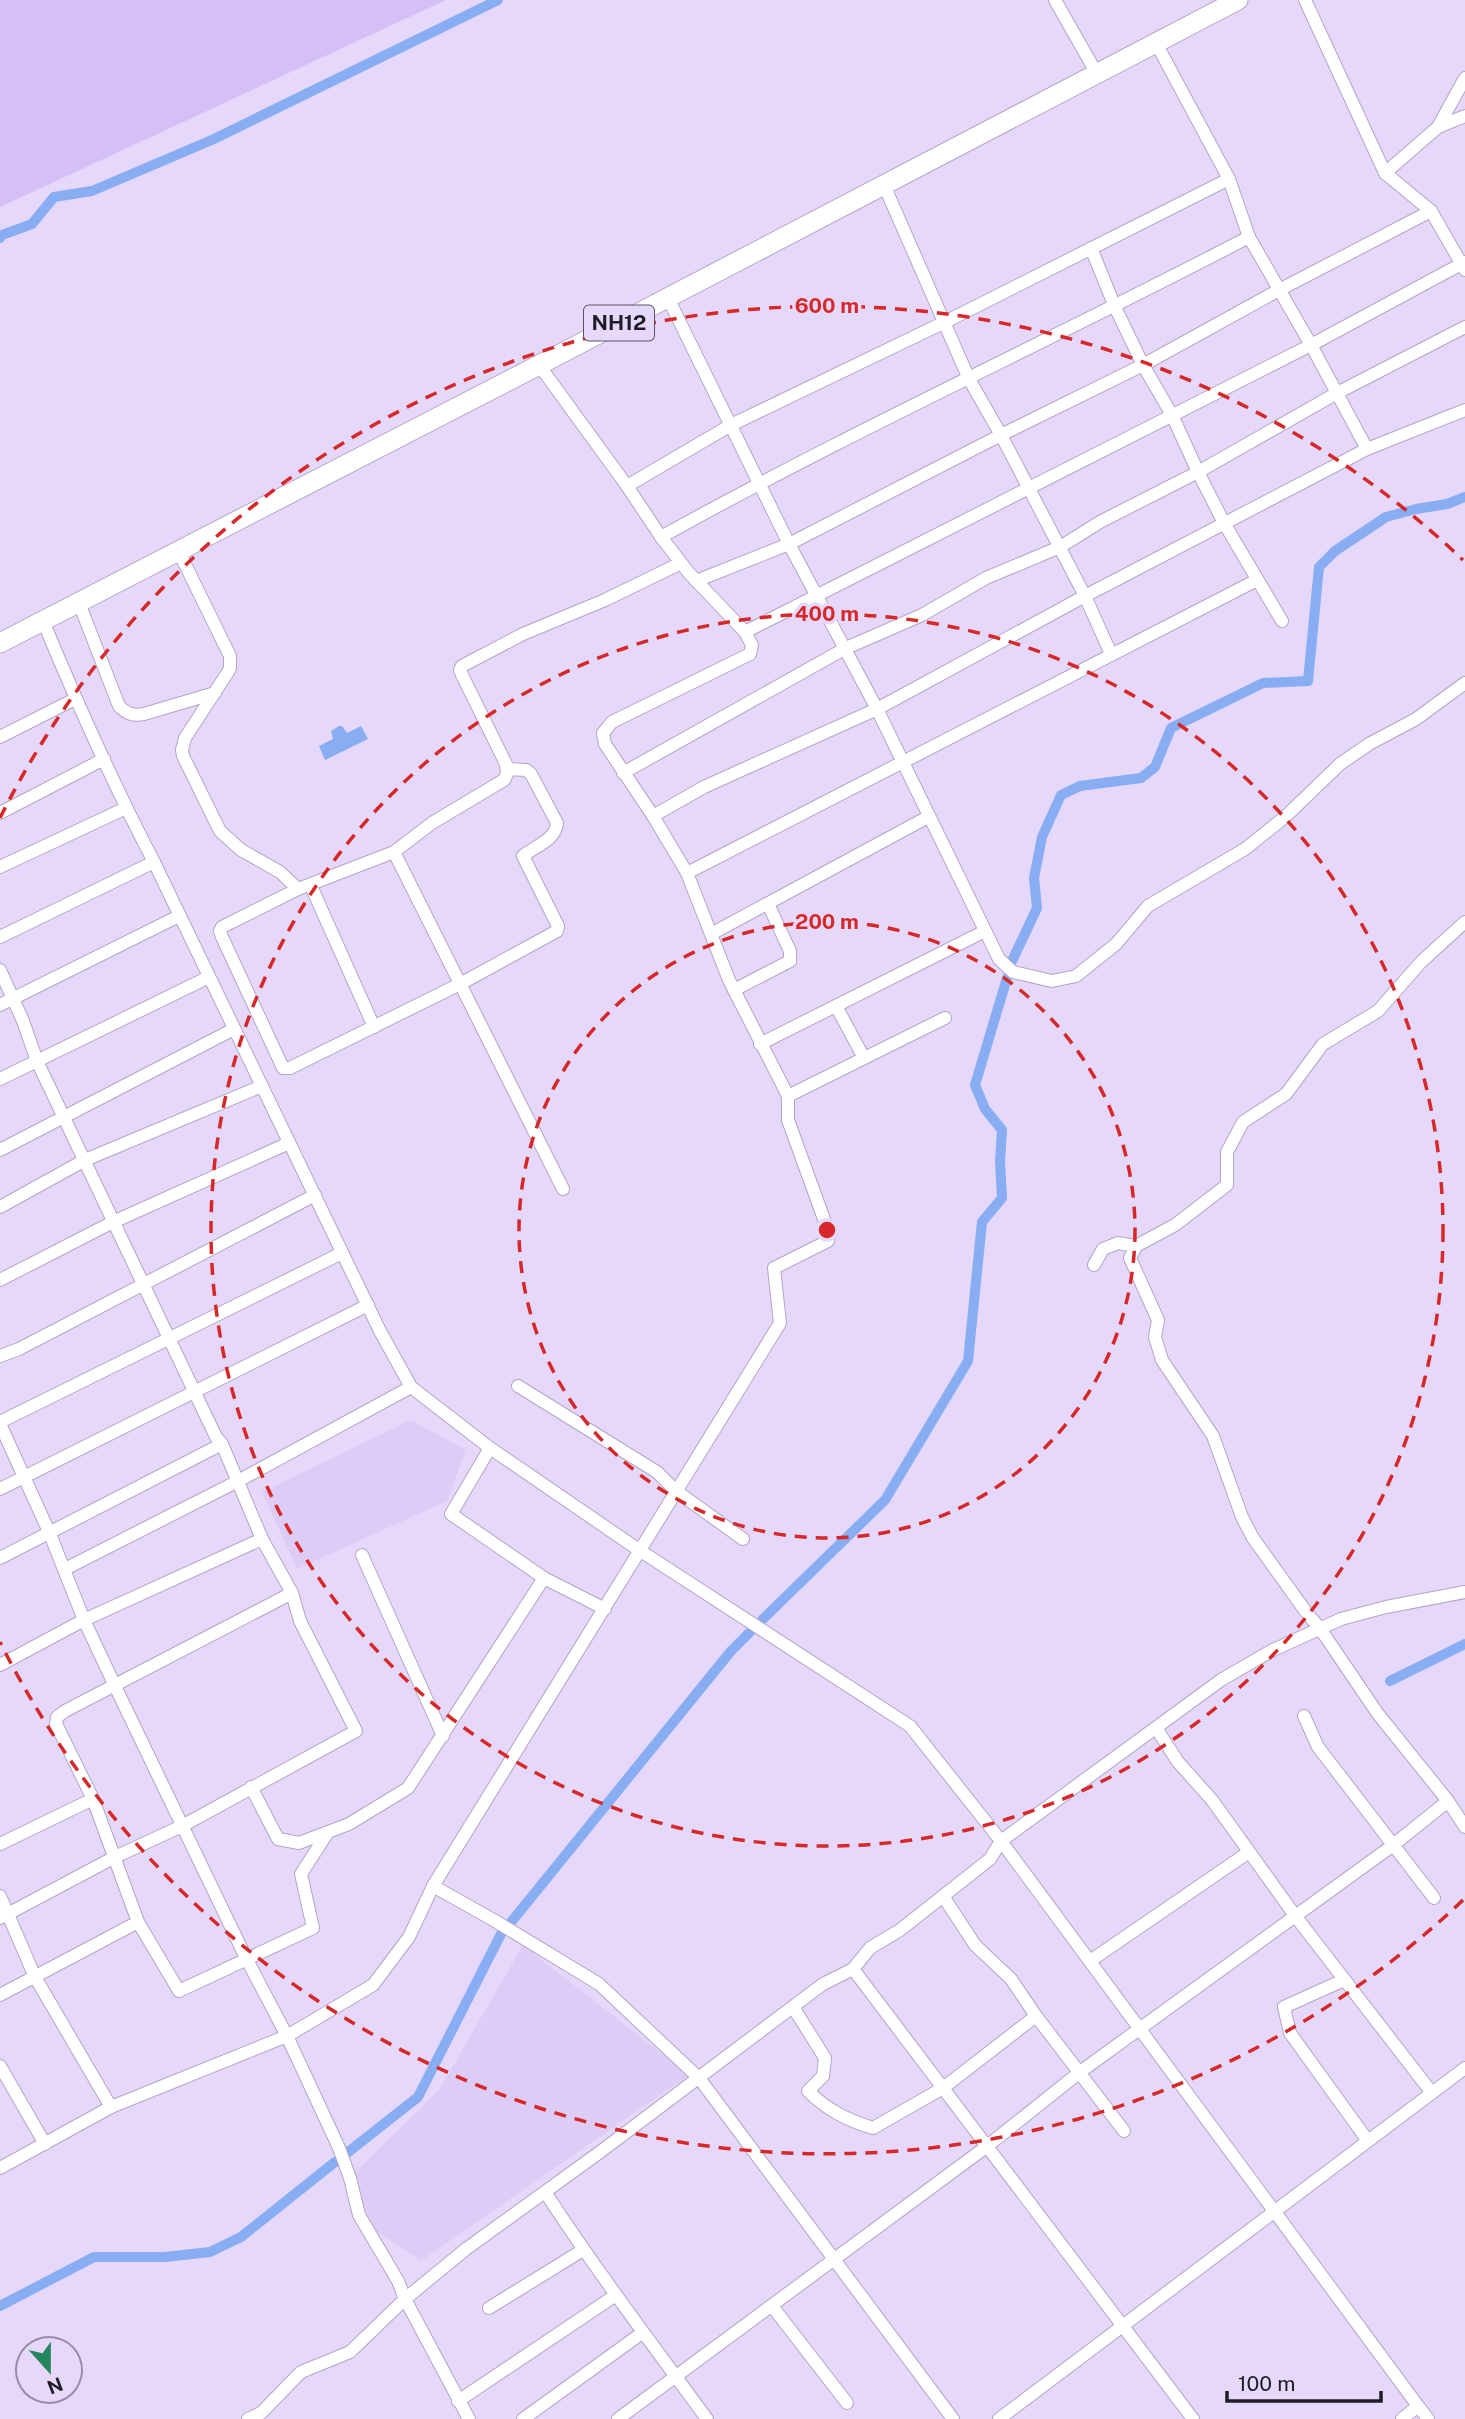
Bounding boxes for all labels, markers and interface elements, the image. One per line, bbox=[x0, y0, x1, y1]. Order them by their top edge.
text: 600 m bbox=[795, 293, 859, 318]
road number: NH12 bbox=[584, 306, 654, 340]
text: 400 m bbox=[795, 601, 859, 626]
text: 200 m bbox=[795, 909, 859, 934]
centre of rings bbox=[815, 1218, 839, 1242]
north arrow bbox=[14, 2335, 84, 2405]
scale bar bbox=[1227, 2360, 1381, 2404]
text: 100 m bbox=[1238, 2371, 1295, 2396]
text: N bbox=[44, 2373, 66, 2399]

